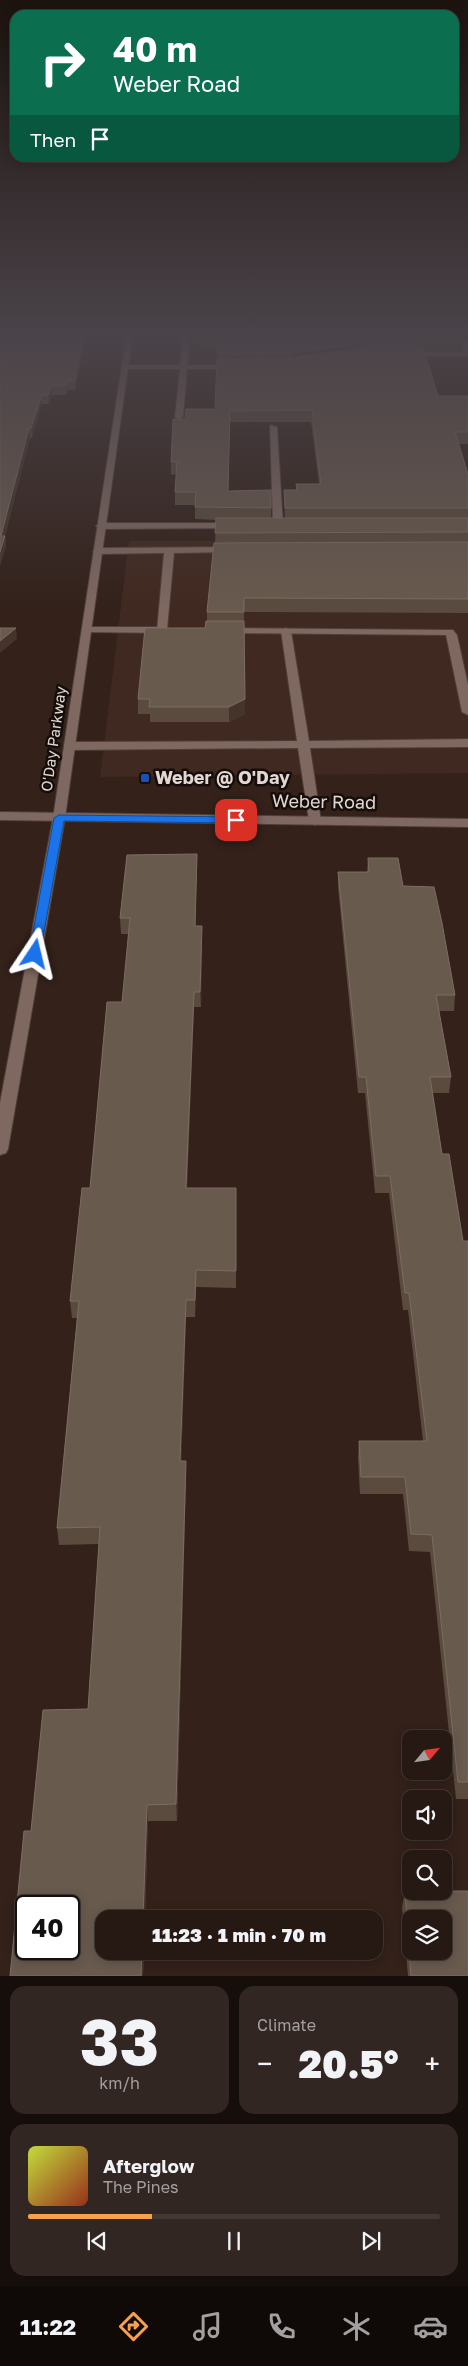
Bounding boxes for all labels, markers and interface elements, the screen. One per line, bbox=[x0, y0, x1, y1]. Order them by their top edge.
text: 40 m bbox=[113, 28, 197, 70]
icon: right bbox=[30, 30, 95, 95]
text: Weber Road bbox=[113, 70, 240, 97]
icon: arrive bbox=[86, 125, 114, 153]
text: Then bbox=[30, 128, 76, 151]
street label: O'Day Parkway bbox=[37, 684, 69, 793]
place label: Weber @ O'Day bbox=[155, 766, 290, 788]
marker: Weber @ O'Day bbox=[139, 772, 151, 784]
street label: Weber Road bbox=[272, 789, 376, 813]
pin bbox=[215, 799, 257, 841]
icon: arrive bbox=[222, 806, 250, 834]
position arrow bbox=[8, 927, 60, 979]
north arrow bbox=[402, 1730, 452, 1780]
map controls bbox=[402, 1730, 452, 1960]
button: sound bbox=[402, 1790, 452, 1840]
button: search bbox=[402, 1850, 452, 1900]
speed limit sign: 40 bbox=[15, 1895, 80, 1960]
button: layers bbox=[402, 1910, 452, 1960]
text: 11:23 · 1 min · 70 m bbox=[152, 1923, 326, 1946]
text: 33 bbox=[80, 2001, 159, 2079]
text: Climate bbox=[257, 2015, 316, 2035]
text: 20.5° bbox=[299, 2041, 398, 2086]
text: − bbox=[257, 2047, 272, 2080]
text: + bbox=[425, 2047, 440, 2080]
text: km/h bbox=[99, 2073, 140, 2093]
text: Afterglow bbox=[103, 2154, 194, 2177]
text: The Pines bbox=[103, 2177, 178, 2197]
icon: previous bbox=[83, 2227, 111, 2255]
icon: pause bbox=[220, 2227, 248, 2255]
icon: next bbox=[357, 2227, 385, 2255]
icon: directions bbox=[116, 2309, 151, 2344]
icon: music bbox=[190, 2309, 225, 2344]
icon: phone bbox=[264, 2309, 299, 2344]
icon: climate bbox=[339, 2309, 374, 2344]
icon: car bbox=[413, 2309, 448, 2344]
text: 11:22 bbox=[20, 2313, 76, 2340]

